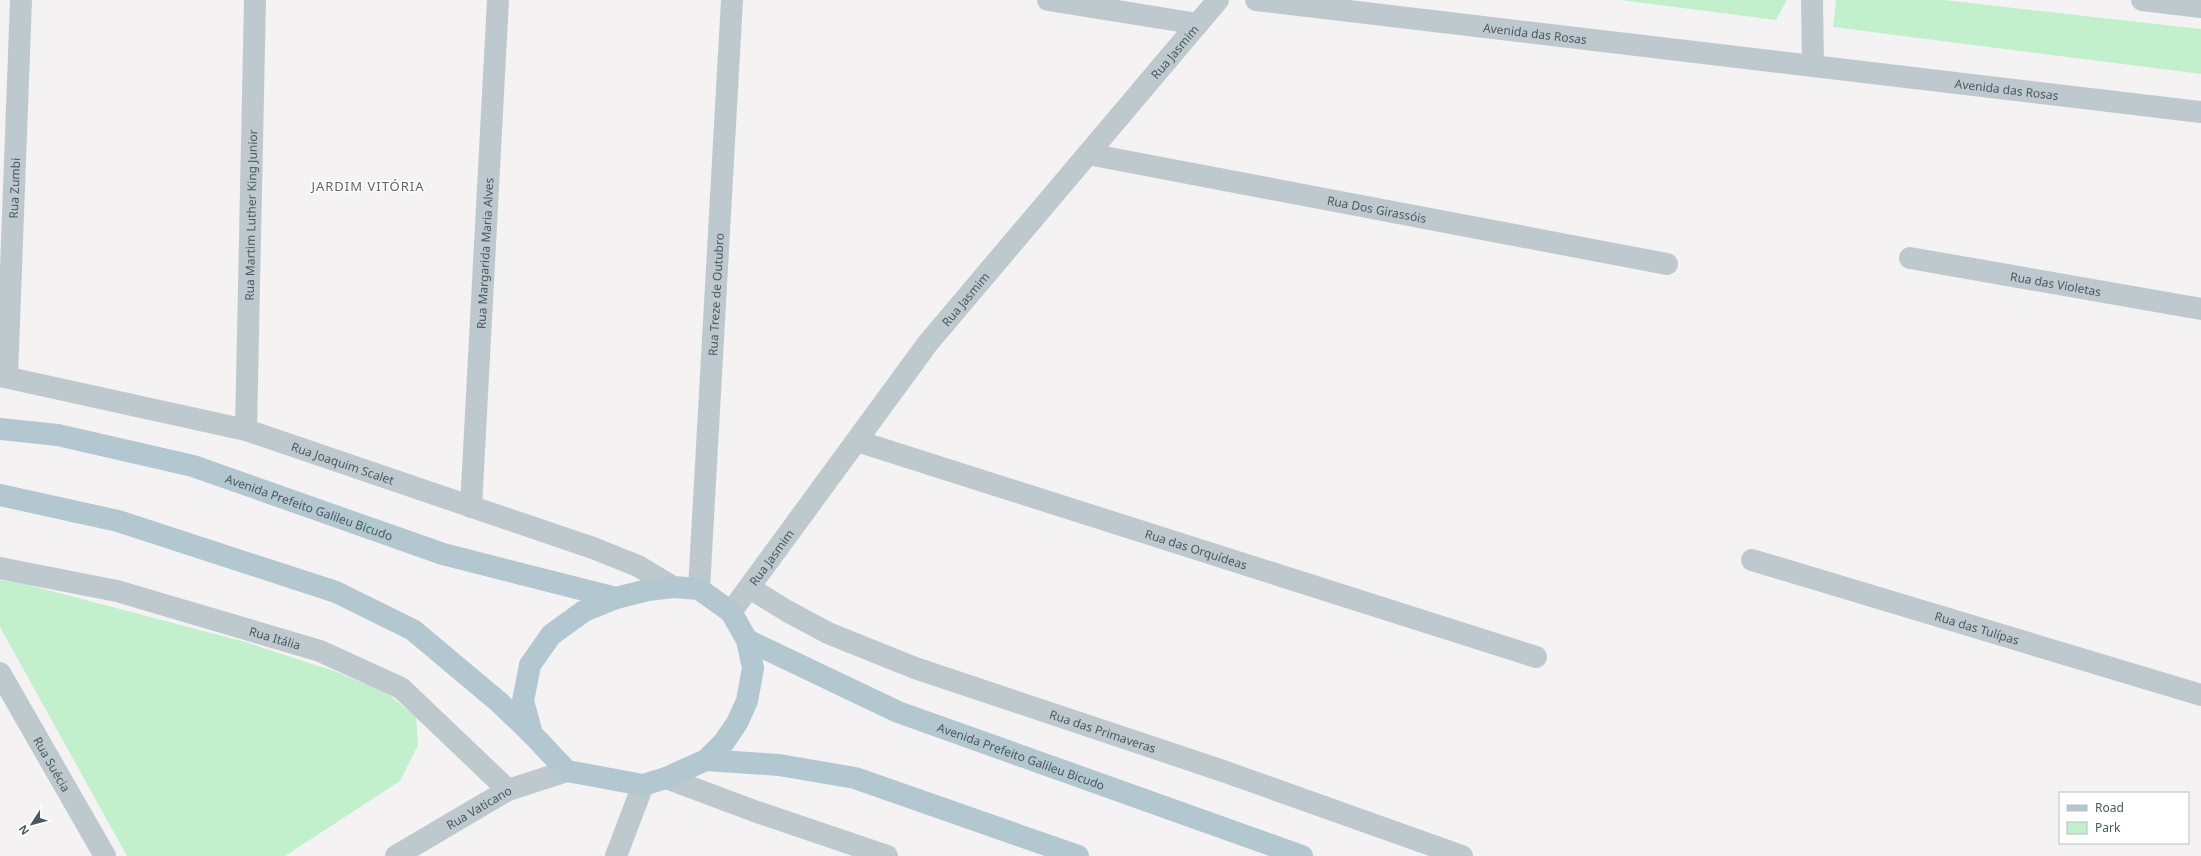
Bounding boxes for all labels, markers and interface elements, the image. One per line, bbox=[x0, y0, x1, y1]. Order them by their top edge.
street label: Avenida das Rosas bbox=[1482, 18, 1588, 48]
street label: Rua Jasmim bbox=[1147, 21, 1202, 82]
street label: Avenida das Rosas bbox=[1954, 74, 2060, 104]
street label: Rua Martim Luther King Junior bbox=[240, 129, 261, 301]
street label: Rua Zumbi bbox=[4, 157, 24, 219]
district label: JARDIM VITÓRIA bbox=[309, 177, 425, 195]
street label: Rua Margarida Maria Alves bbox=[472, 177, 497, 330]
street label: Rua Dos Girassóis bbox=[1326, 191, 1428, 227]
street label: Rua Treze de Outubro bbox=[704, 233, 727, 356]
street label: Rua das Violetas bbox=[2009, 267, 2103, 300]
street label: Rua Jasmim bbox=[937, 268, 993, 330]
street label: Rua Joaquim Scalet bbox=[289, 438, 397, 488]
street label: Avenida Prefeito Galileu Bicudo bbox=[223, 470, 395, 544]
street label: Rua Jasmim bbox=[745, 525, 798, 589]
street label: Rua das Orquídeas bbox=[1143, 525, 1250, 573]
street label: Rua das Tulípas bbox=[1933, 607, 2022, 648]
street label: Rua Itália bbox=[247, 622, 303, 653]
street label: Rua das Primaveras bbox=[1047, 705, 1159, 757]
street label: Avenida Prefeito Galileu Bicudo bbox=[935, 718, 1107, 794]
street label: Rua Suécia bbox=[30, 733, 75, 795]
street label: Rua Vaticano bbox=[443, 781, 515, 833]
legend bbox=[2059, 792, 2189, 844]
text: Road bbox=[2095, 799, 2124, 816]
north arrow bbox=[12, 804, 52, 844]
text: Park bbox=[2095, 819, 2121, 836]
text: N bbox=[15, 822, 32, 838]

